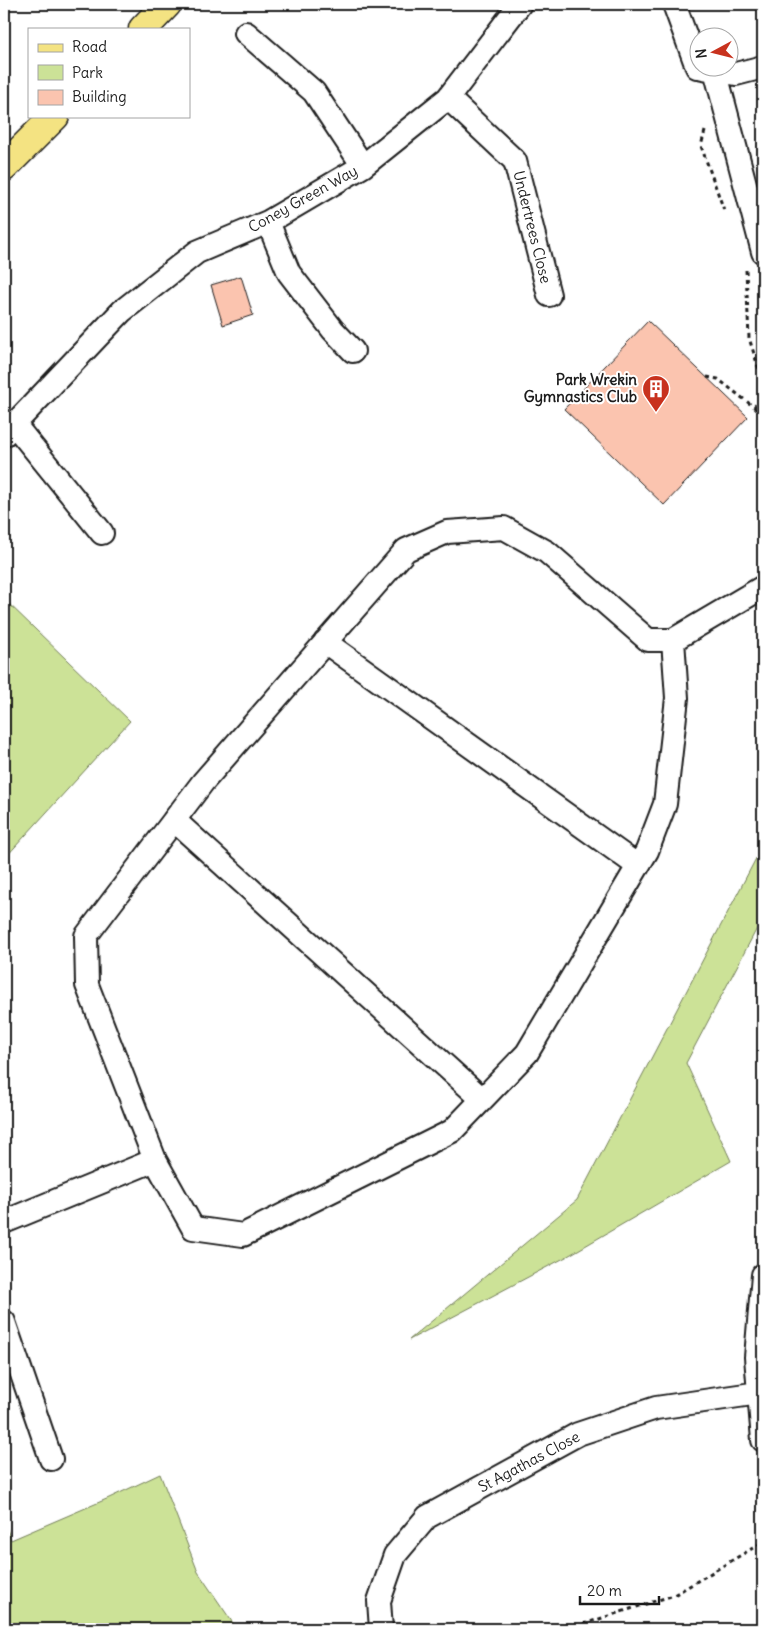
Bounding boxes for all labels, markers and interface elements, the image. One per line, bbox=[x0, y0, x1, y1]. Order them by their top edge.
legend bbox=[28, 28, 190, 118]
north arrow bbox=[690, 28, 740, 78]
text: Road bbox=[72, 37, 107, 56]
text: N bbox=[692, 48, 711, 59]
text: Park bbox=[72, 63, 103, 82]
text: Building bbox=[72, 87, 127, 106]
street label: Coney Green Way bbox=[245, 161, 361, 236]
street label: Undertrees Close bbox=[509, 168, 556, 285]
place label: Park Wrekin Gymnastics Club bbox=[524, 370, 637, 407]
building icon: Park Wrekin Gymnastics Club bbox=[641, 374, 671, 413]
street label: St Agathas Close bbox=[475, 1427, 583, 1496]
scale bar bbox=[580, 1573, 658, 1605]
text: 20 m bbox=[587, 1581, 622, 1600]

